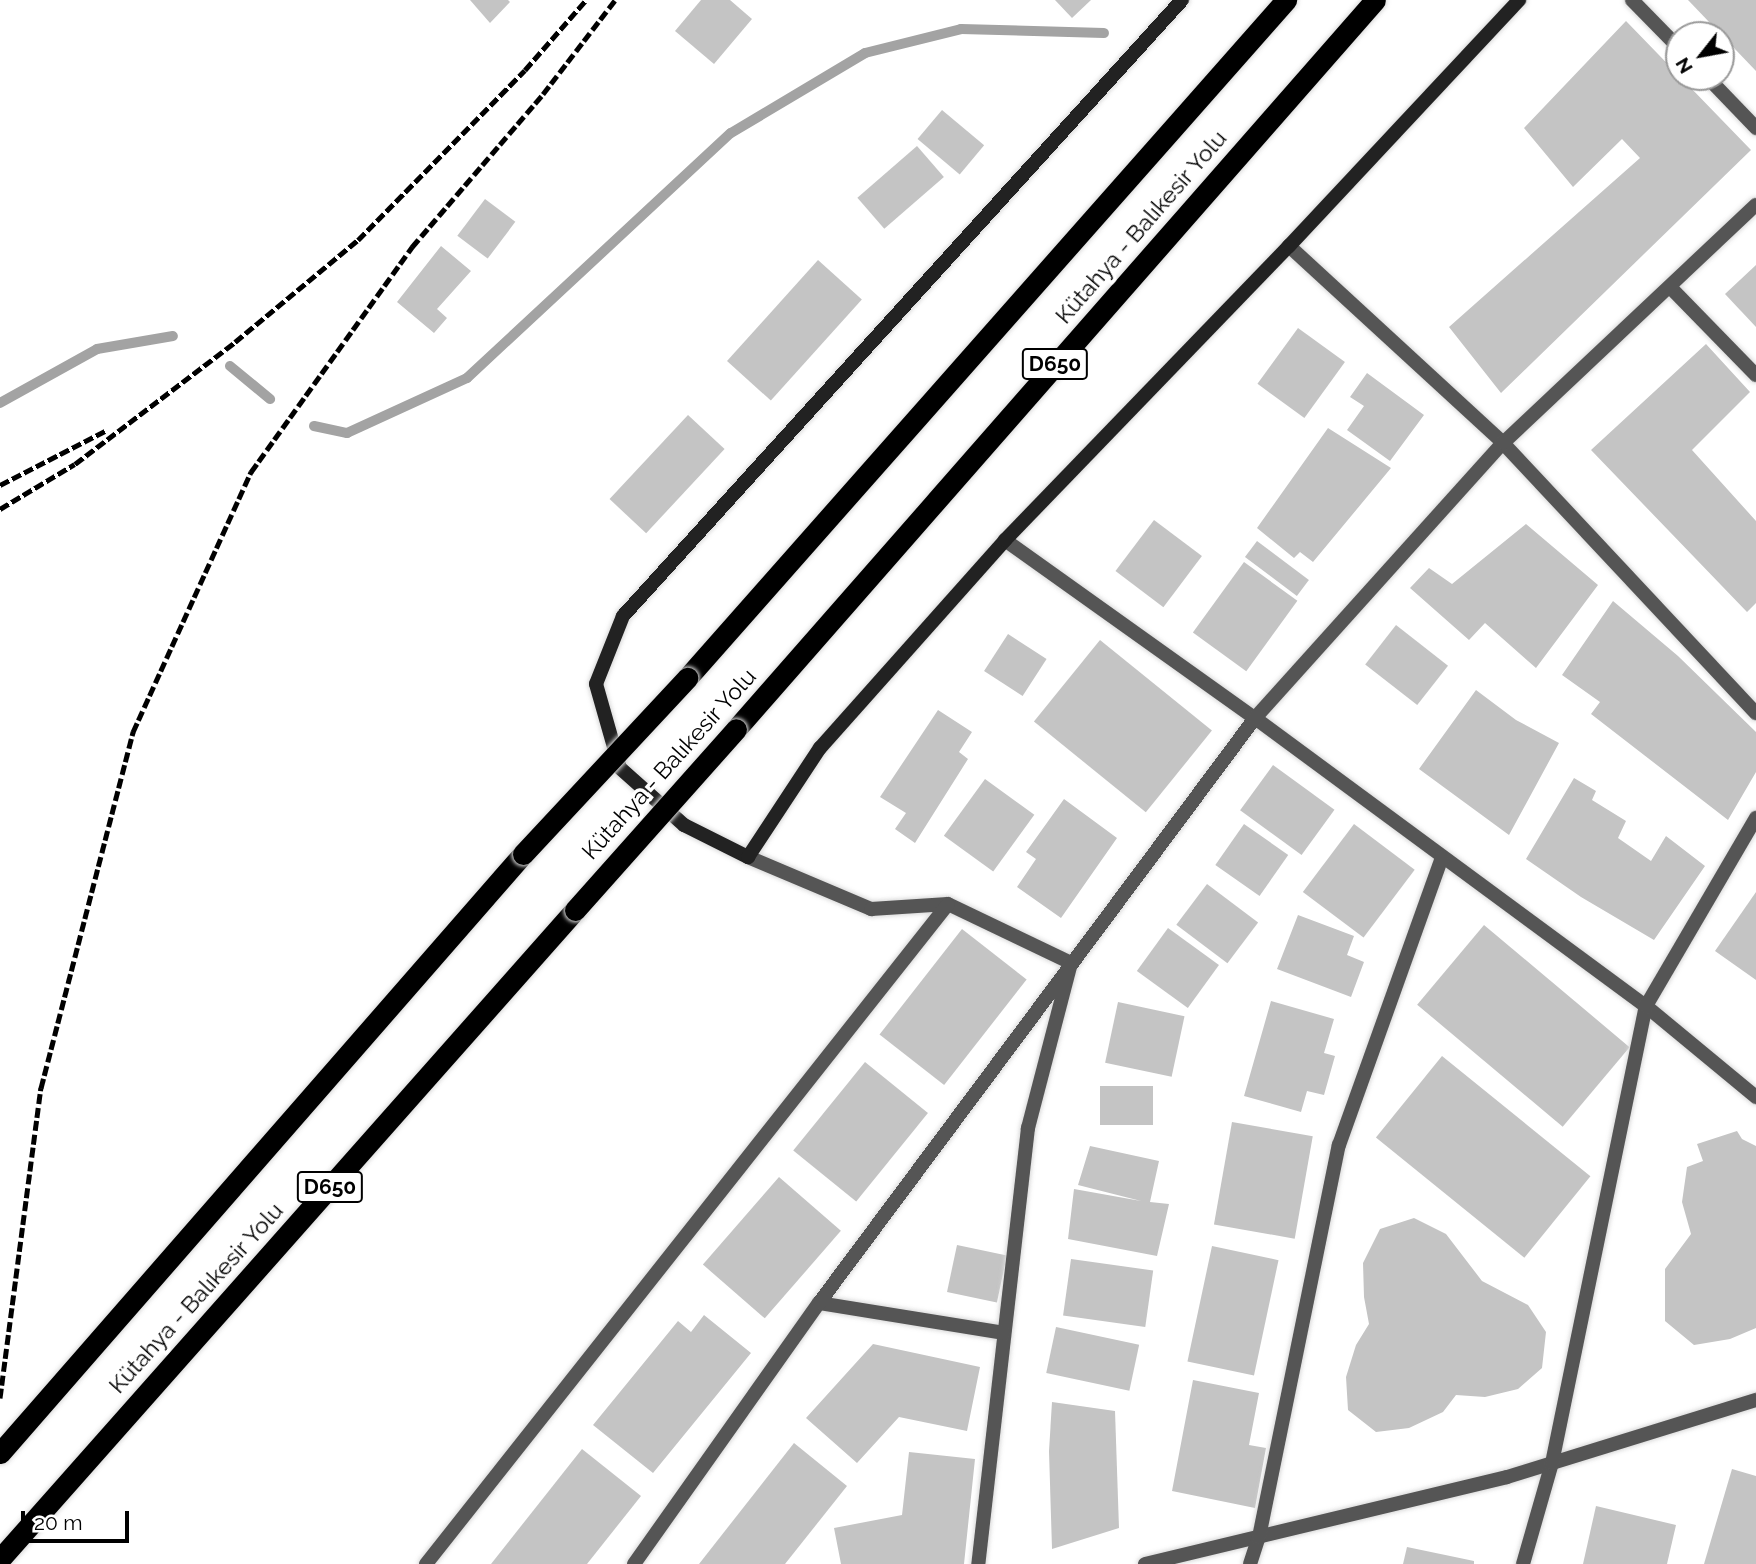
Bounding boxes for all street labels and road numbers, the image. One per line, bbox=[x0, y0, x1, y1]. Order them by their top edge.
street label: Kütahya - Balıkesir Yolu bbox=[1049, 124, 1233, 330]
road number: D650 bbox=[1022, 346, 1088, 382]
street label: Kütahya - Balıkesir Yolu bbox=[576, 663, 762, 865]
road number: D650 bbox=[297, 1170, 363, 1204]
street label: Kütahya - Balıkesir Yolu bbox=[103, 1197, 289, 1399]

